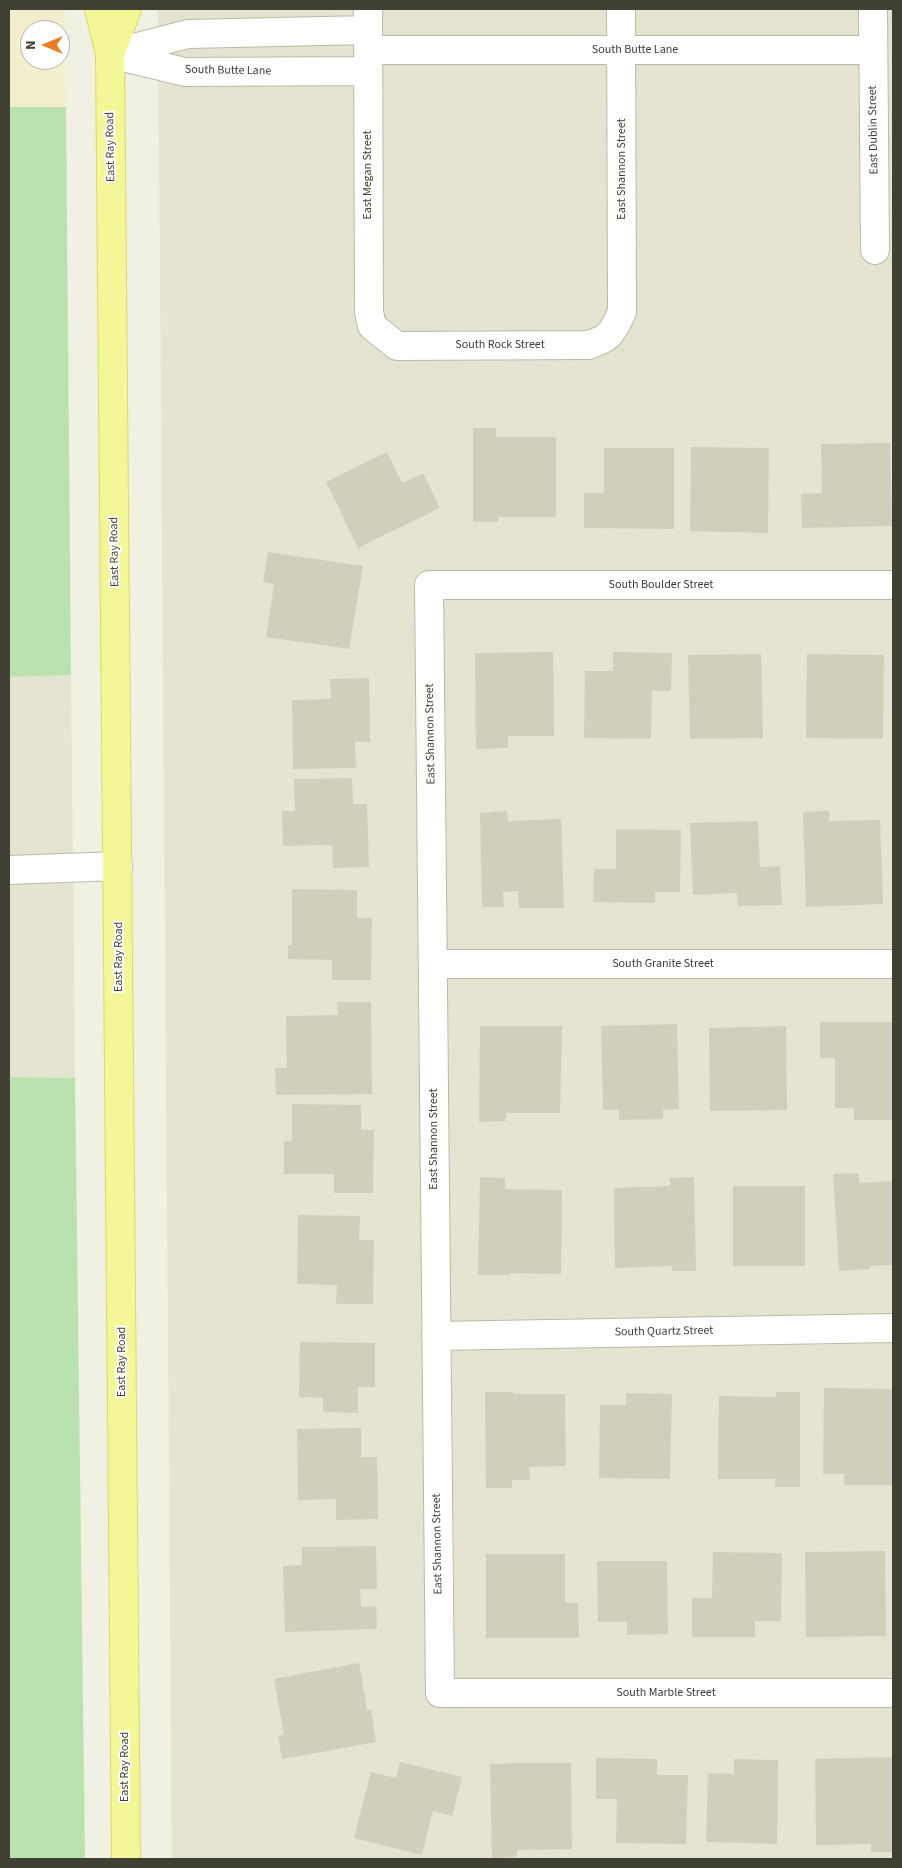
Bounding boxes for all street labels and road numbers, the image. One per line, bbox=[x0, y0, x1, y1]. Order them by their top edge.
street label: South Butte Lane bbox=[592, 43, 678, 57]
street label: South Butte Lane bbox=[185, 63, 271, 79]
street label: East Dublin Street bbox=[866, 85, 882, 175]
street label: East Ray Road bbox=[103, 112, 119, 182]
street label: East Shannon Street bbox=[615, 118, 629, 220]
street label: East Megan Street bbox=[361, 130, 375, 220]
street label: South Rock Street bbox=[455, 338, 545, 352]
street label: East Ray Road bbox=[107, 517, 123, 587]
street label: South Boulder Street bbox=[609, 578, 713, 592]
street label: East Shannon Street bbox=[423, 683, 439, 785]
street label: East Ray Road bbox=[112, 922, 126, 992]
street label: South Granite Street bbox=[612, 957, 714, 971]
street label: East Shannon Street bbox=[427, 1088, 441, 1190]
street label: South Quartz Street bbox=[615, 1324, 713, 1340]
street label: East Ray Road bbox=[115, 1327, 129, 1397]
street label: East Shannon Street bbox=[430, 1493, 446, 1595]
street label: South Marble Street bbox=[616, 1686, 716, 1700]
street label: East Ray Road bbox=[118, 1732, 132, 1802]

